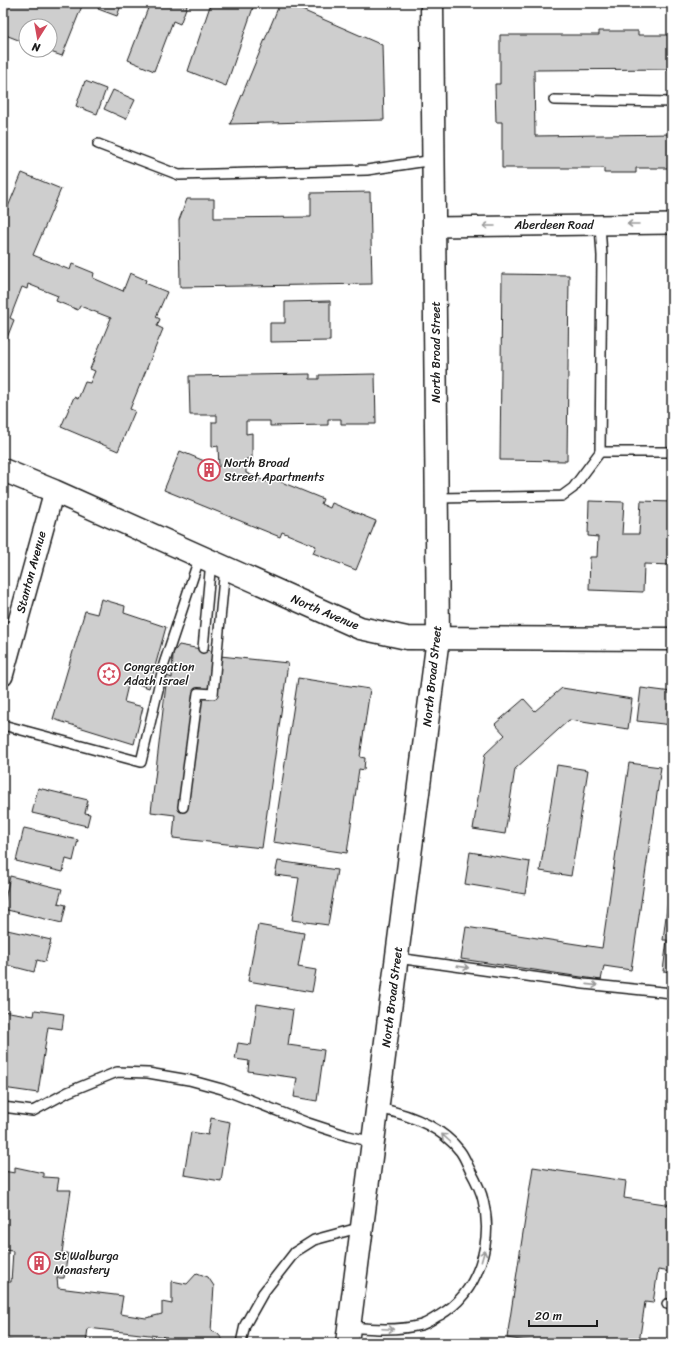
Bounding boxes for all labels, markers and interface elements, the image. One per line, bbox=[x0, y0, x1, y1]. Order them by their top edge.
north arrow bbox=[18, 18, 58, 58]
text: N bbox=[30, 37, 43, 58]
street label: Aberdeen Road bbox=[513, 214, 594, 236]
one-way arrow bbox=[627, 221, 640, 228]
one-way arrow bbox=[483, 222, 496, 229]
street label: North Broad Street bbox=[425, 301, 447, 403]
place label: North Broad Street Apartments bbox=[224, 452, 325, 488]
building icon: North Broad Street Apartments bbox=[196, 457, 222, 483]
street label: Stanton Avenue bbox=[9, 529, 53, 615]
street label: North Avenue bbox=[287, 588, 363, 636]
street label: North Broad Street bbox=[416, 624, 448, 728]
place label: Congregation Adath Israel bbox=[123, 656, 195, 692]
synagogue icon: Congregation Adath Israel bbox=[96, 661, 122, 687]
street label: North Broad Street bbox=[375, 945, 409, 1049]
one-way arrow bbox=[456, 963, 469, 971]
one-way arrow bbox=[585, 981, 598, 988]
one-way arrow bbox=[441, 1134, 451, 1143]
place label: St Walburga Monastery bbox=[54, 1245, 119, 1281]
building icon: St Walburga Monastery bbox=[26, 1250, 52, 1276]
one-way arrow bbox=[480, 1250, 487, 1263]
scale bar bbox=[529, 1302, 597, 1328]
text: 20 m bbox=[535, 1305, 562, 1327]
one-way arrow bbox=[381, 1326, 394, 1333]

